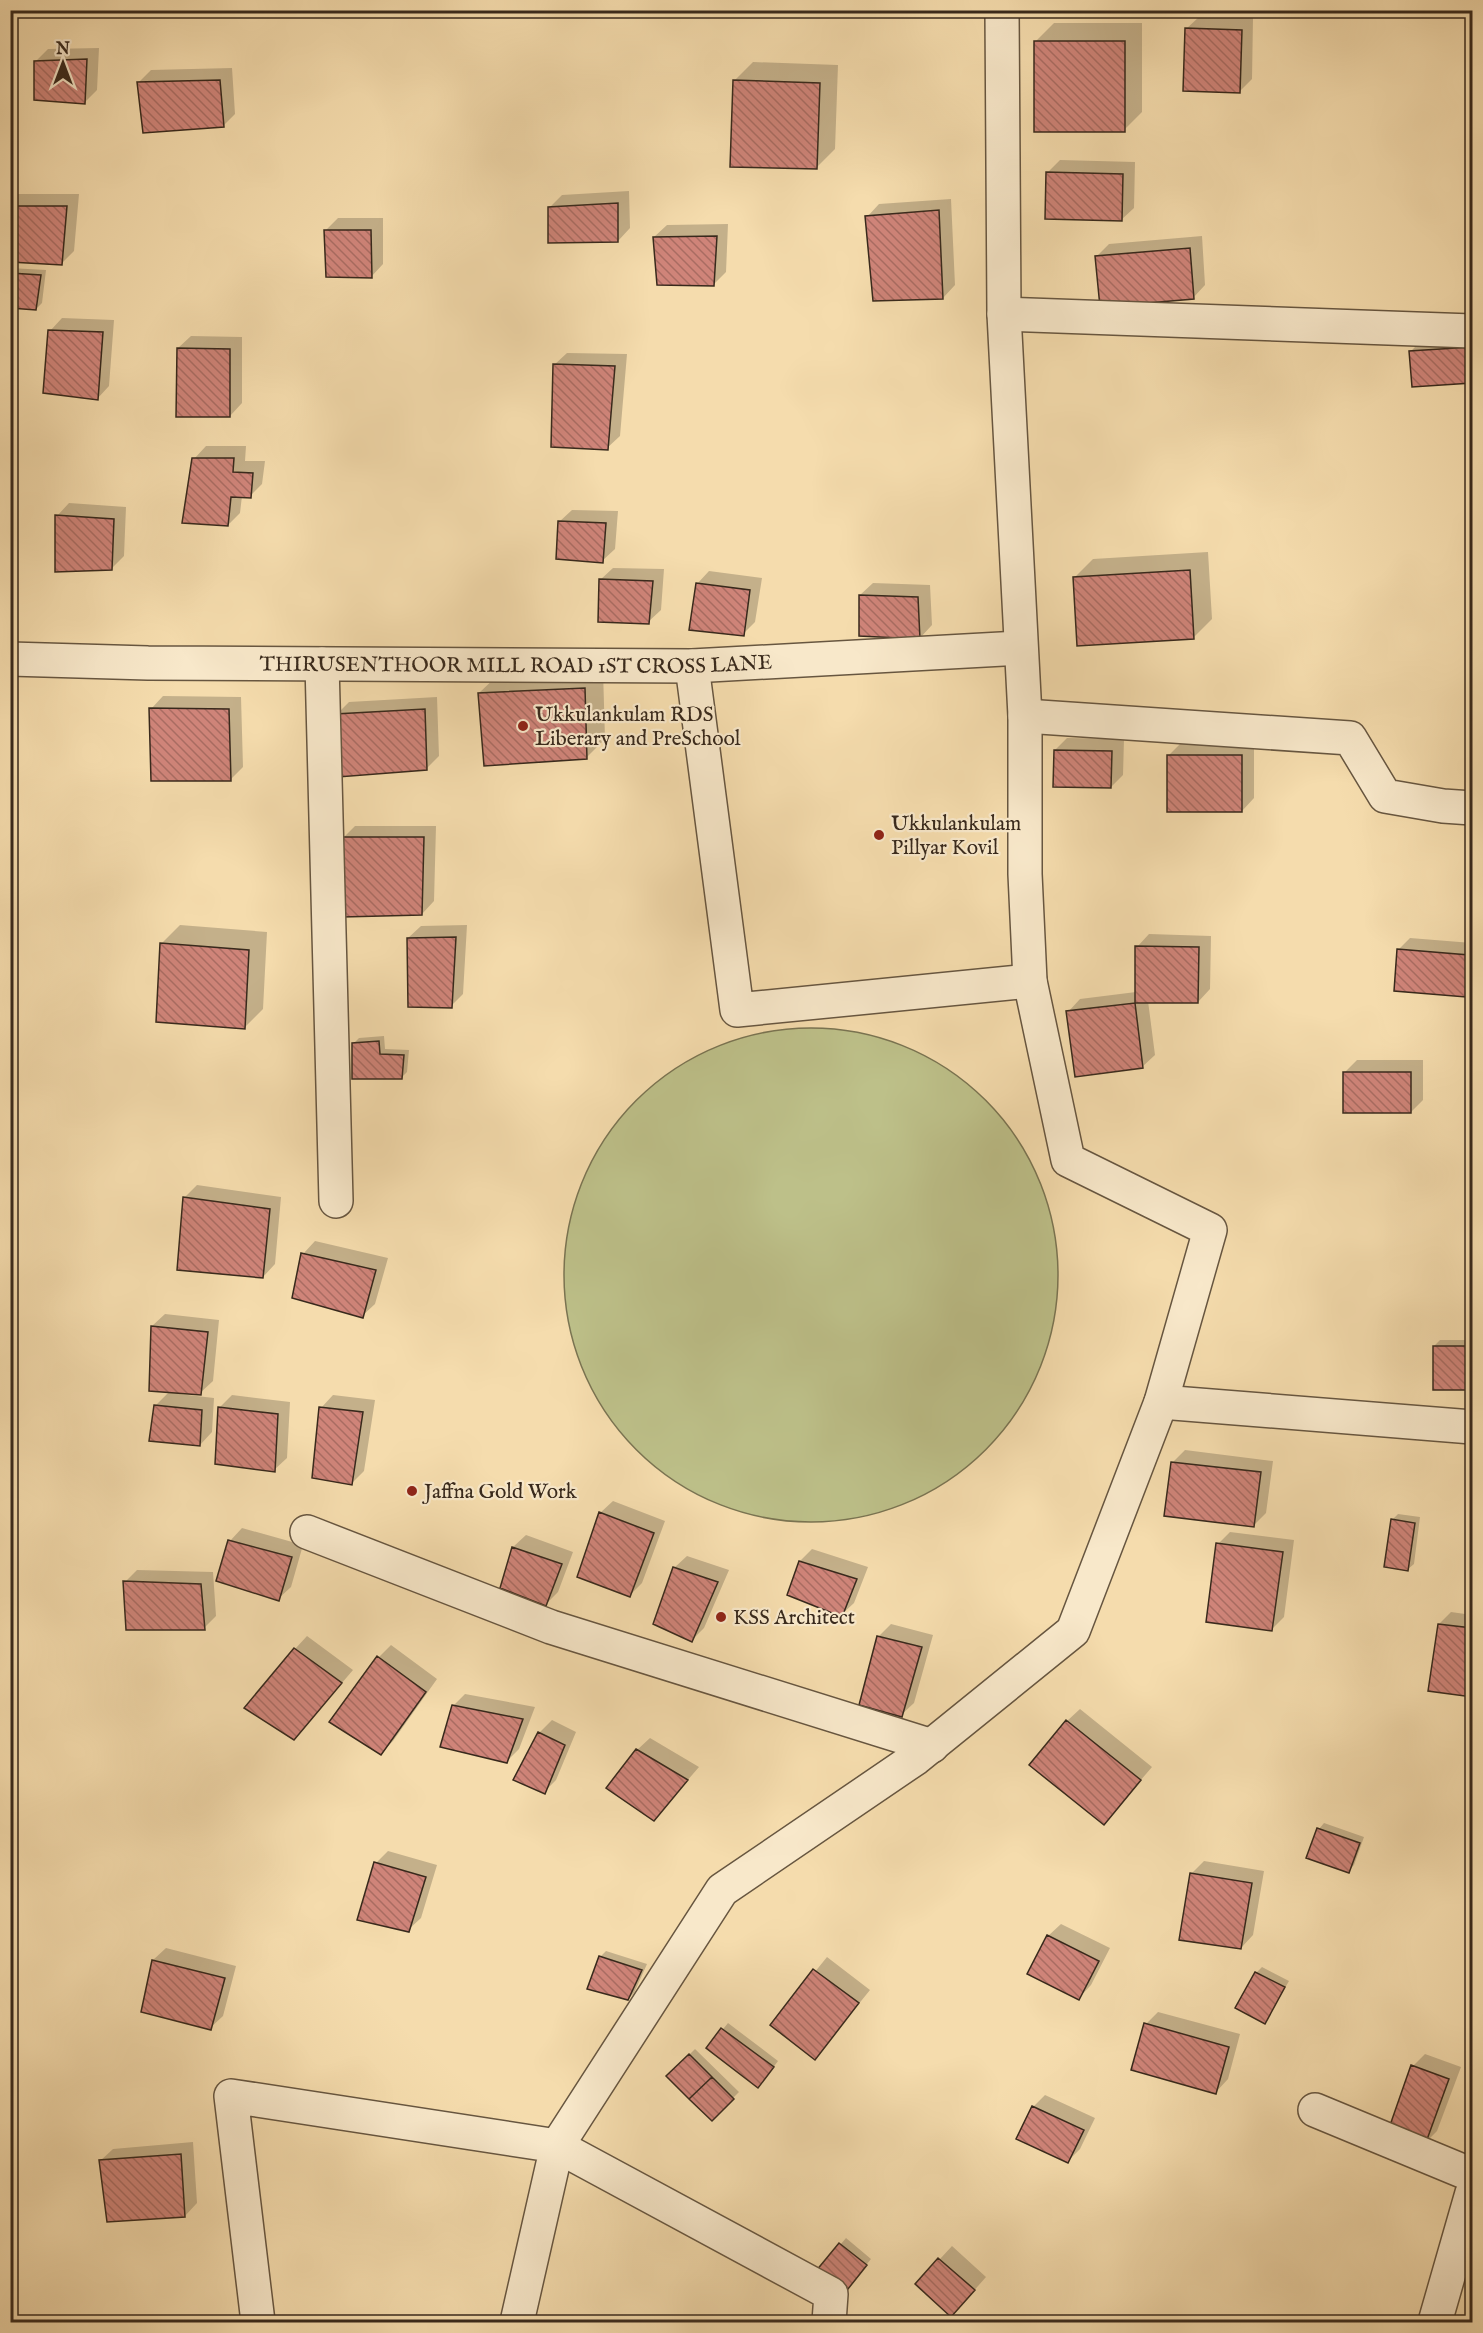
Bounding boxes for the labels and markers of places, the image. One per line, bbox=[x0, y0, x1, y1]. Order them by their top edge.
place label: Ukkulankulam RDS Liberary and PreSchool bbox=[535, 702, 741, 753]
marker: Ukkulankulam RDS Liberary and PreSchool bbox=[516, 719, 530, 733]
place label: Ukkulankulam Pillyar Kovil bbox=[891, 811, 1021, 862]
marker: Ukkulankulam Pillyar Kovil bbox=[872, 828, 886, 842]
place label: Jaffna Gold Work bbox=[422, 1479, 578, 1506]
marker: Jaffna Gold Work bbox=[405, 1484, 419, 1498]
place label: KSS Architect bbox=[733, 1605, 855, 1632]
marker: KSS Architect bbox=[714, 1610, 728, 1624]

